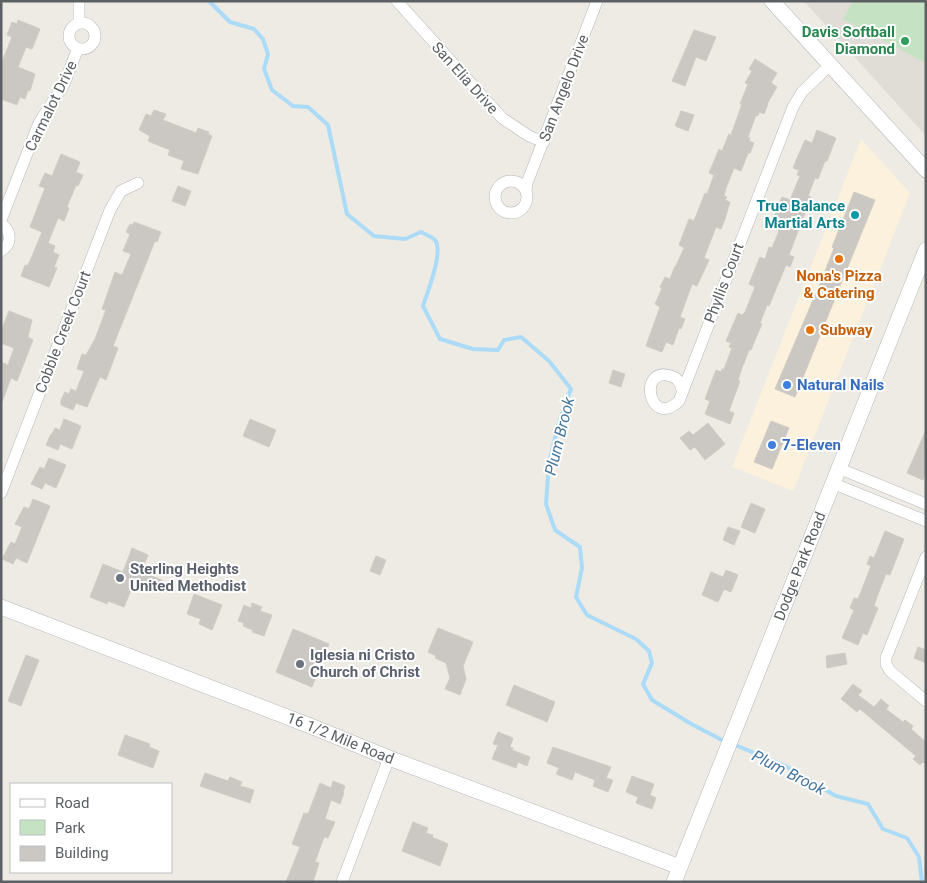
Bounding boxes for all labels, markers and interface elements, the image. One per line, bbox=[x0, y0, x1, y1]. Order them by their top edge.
place label: Davis Softball Diamond bbox=[802, 23, 895, 58]
street label: San Angelo Drive bbox=[535, 32, 593, 144]
marker: Davis Softball Diamond bbox=[899, 35, 911, 47]
street label: San Elia Drive bbox=[428, 38, 502, 118]
street label: Carmalot Drive bbox=[21, 58, 81, 154]
place label: True Balance Martial Arts bbox=[757, 197, 845, 232]
marker: True Balance Martial Arts bbox=[849, 209, 861, 221]
street label: Phyllis Court bbox=[701, 240, 748, 326]
marker: Nona's Pizza & Catering bbox=[833, 253, 845, 265]
place label: Nona's Pizza & Catering bbox=[796, 267, 882, 302]
street label: Cobble Creek Court bbox=[31, 268, 95, 396]
place label: Subway bbox=[820, 321, 873, 339]
marker: Subway bbox=[804, 324, 816, 336]
place label: Natural Nails bbox=[797, 376, 885, 394]
marker: Natural Nails bbox=[781, 379, 793, 391]
water label: Plum Brook bbox=[541, 394, 579, 477]
place label: 7-Eleven bbox=[782, 436, 841, 454]
marker: 7-Eleven bbox=[766, 439, 778, 451]
street label: Dodge Park Road bbox=[770, 509, 830, 623]
place label: Sterling Heights United Methodist bbox=[130, 560, 246, 595]
marker: Sterling Heights United Methodist bbox=[114, 572, 126, 584]
place label: Iglesia ni Cristo Church of Christ bbox=[310, 646, 420, 681]
marker: Iglesia ni Cristo Church of Christ bbox=[294, 658, 306, 670]
street label: 16 1/2 Mile Road bbox=[284, 709, 397, 768]
water label: Plum Brook bbox=[749, 746, 830, 800]
legend bbox=[10, 783, 172, 873]
text: Road bbox=[55, 794, 89, 812]
text: Park bbox=[55, 819, 86, 837]
text: Building bbox=[55, 844, 109, 862]

